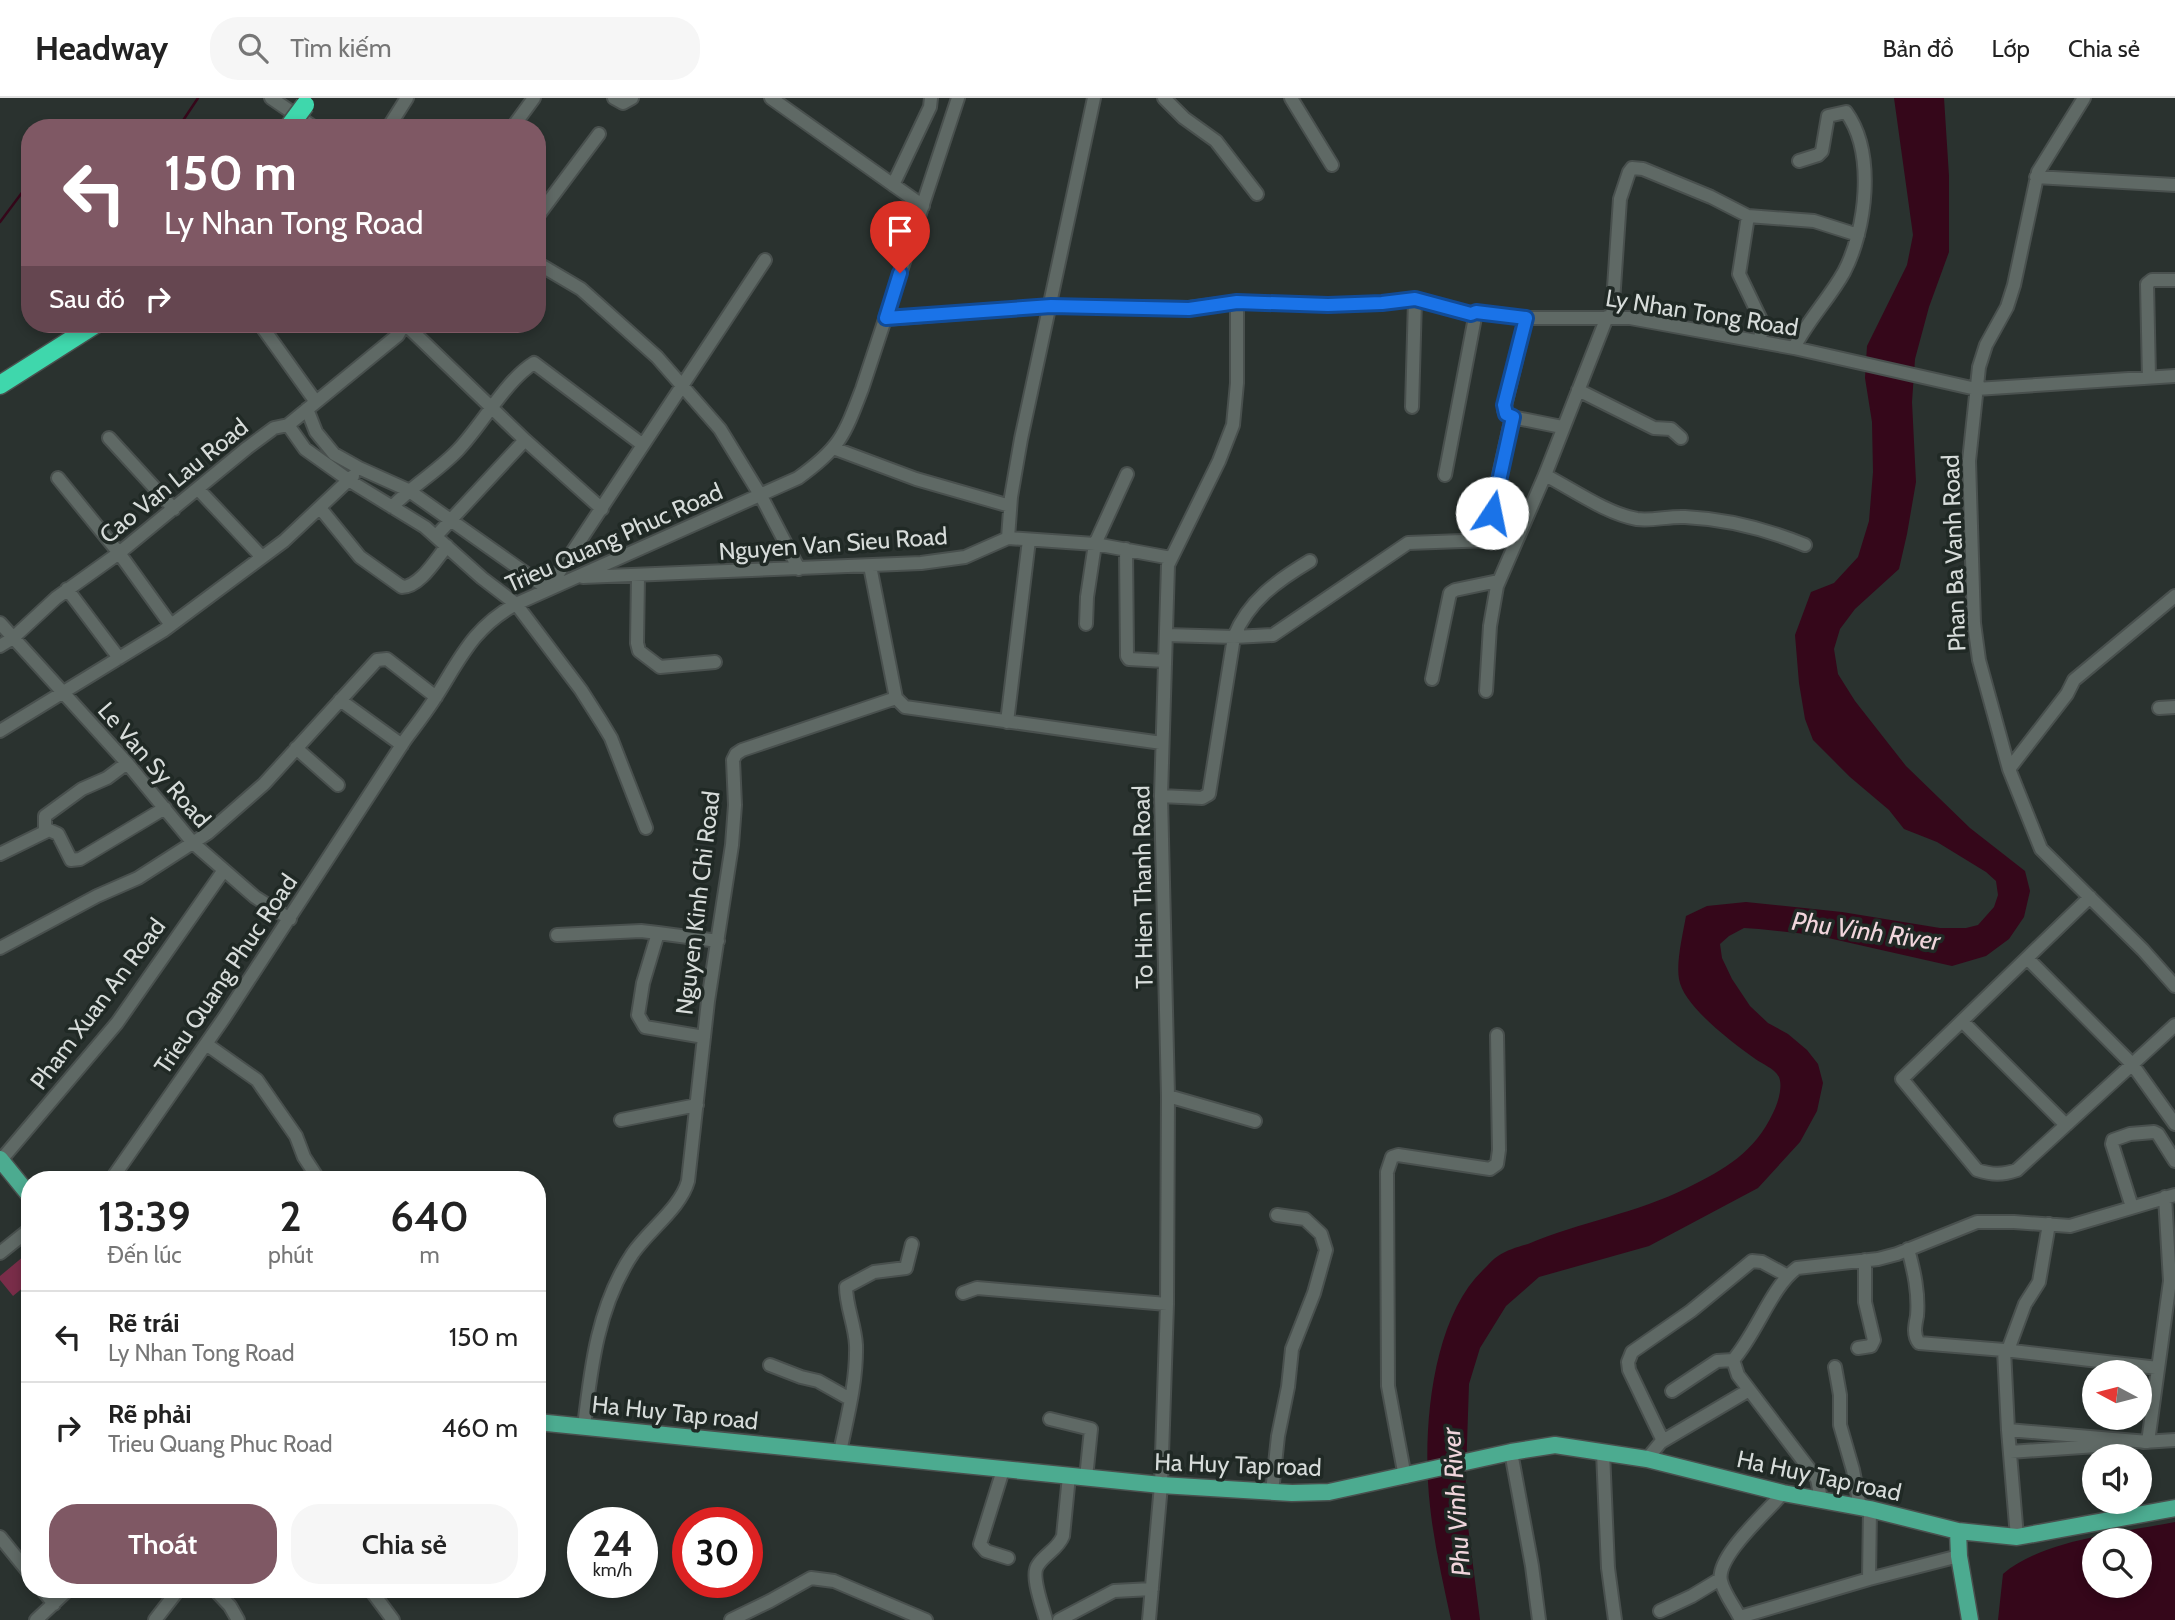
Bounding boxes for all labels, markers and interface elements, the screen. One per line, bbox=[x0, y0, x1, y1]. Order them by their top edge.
search box bbox=[210, 17, 700, 80]
text: Headway bbox=[35, 28, 168, 68]
icon: search bbox=[234, 29, 272, 67]
text: Tìm kiếm bbox=[290, 32, 391, 64]
text: Bản đồ bbox=[1882, 34, 1954, 63]
text: Lớp bbox=[1992, 34, 2030, 63]
text: Chia sẻ bbox=[2068, 34, 2140, 63]
text: 150 m bbox=[164, 143, 297, 202]
icon: left bbox=[49, 147, 140, 238]
pin bbox=[870, 201, 930, 273]
text: Ly Nhan Tong Road bbox=[164, 203, 424, 242]
icon: arrive bbox=[881, 212, 919, 250]
icon: right bbox=[139, 280, 177, 318]
text: Sau đó bbox=[49, 283, 125, 315]
street label: Ly Nhan Tong Road bbox=[1604, 283, 1800, 342]
street label: Cao Van Lau Road bbox=[94, 412, 254, 549]
street label: Phan Ba Vanh Road bbox=[1936, 454, 1971, 652]
position arrow bbox=[1455, 476, 1529, 550]
street label: Trieu Quang Phuc Road bbox=[501, 477, 727, 598]
street label: Nguyen Van Sieu Road bbox=[718, 521, 948, 566]
street label: Le Van Sy Road bbox=[92, 696, 217, 833]
street label: To Hien Thanh Road bbox=[1126, 785, 1159, 989]
street label: Nguyen Kinh Chi Road bbox=[669, 789, 726, 1017]
street label: Trieu Quang Phuc Road bbox=[148, 868, 303, 1079]
water label: Phu Vinh River bbox=[1790, 905, 1943, 957]
street label: Pham Xuan An Road bbox=[24, 912, 171, 1095]
text: 13:39 bbox=[98, 1190, 191, 1242]
text: 2 bbox=[280, 1190, 302, 1242]
text: 640 bbox=[390, 1190, 469, 1242]
text: Đến lúc bbox=[107, 1241, 182, 1269]
text: phút bbox=[268, 1241, 313, 1269]
text: m bbox=[419, 1241, 440, 1269]
text: Rẽ trái bbox=[108, 1307, 180, 1339]
icon: left bbox=[49, 1318, 87, 1356]
text: 150 m bbox=[449, 1321, 518, 1353]
text: Ly Nhan Tong Road bbox=[108, 1339, 295, 1367]
north arrow bbox=[2082, 1360, 2152, 1430]
map controls bbox=[2082, 1360, 2152, 1598]
street label: Ha Huy Tap road bbox=[590, 1389, 760, 1436]
text: Rẽ phải bbox=[108, 1398, 191, 1430]
icon: right bbox=[49, 1409, 87, 1447]
text: 460 m bbox=[441, 1412, 518, 1444]
water label: Phu Vinh River bbox=[1435, 1425, 1477, 1578]
text: Trieu Quang Phuc Road bbox=[108, 1430, 333, 1458]
street label: Ha Huy Tap road bbox=[1734, 1444, 1904, 1507]
button: sound bbox=[2082, 1444, 2152, 1514]
street label: Ha Huy Tap road bbox=[1154, 1447, 1322, 1482]
button: Thoát bbox=[49, 1504, 277, 1584]
button: Chia sẻ bbox=[291, 1504, 518, 1584]
speed limit sign: 30 bbox=[672, 1507, 763, 1598]
text: 24 bbox=[592, 1522, 633, 1565]
button: search bbox=[2082, 1528, 2152, 1598]
text: km/h bbox=[593, 1559, 632, 1581]

